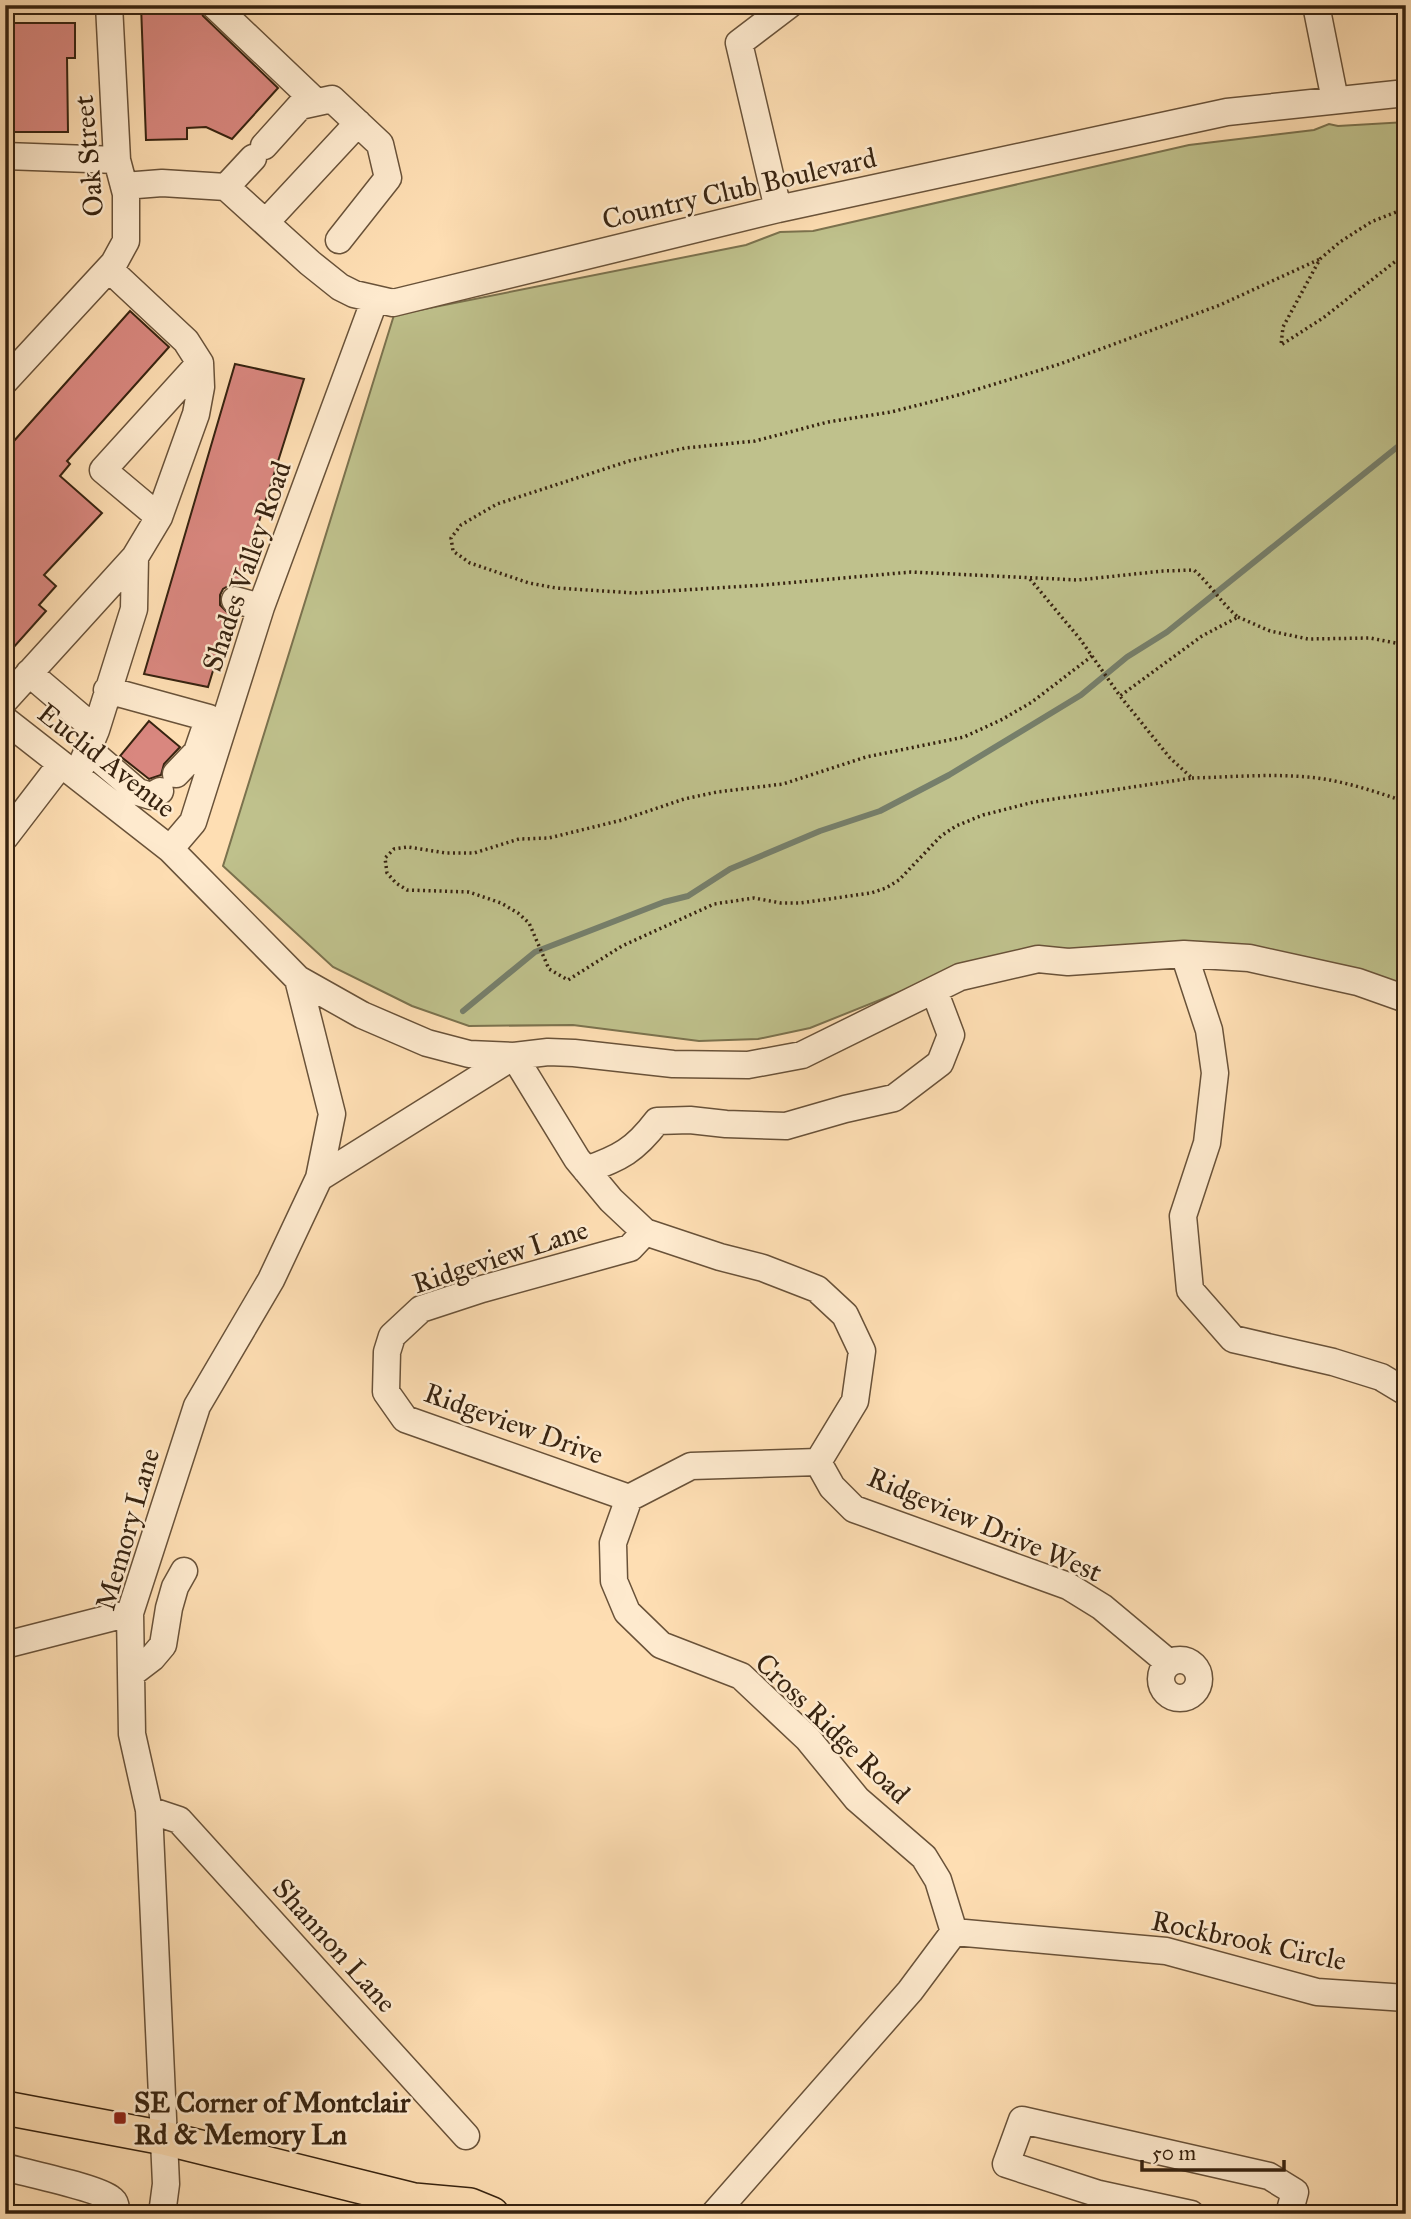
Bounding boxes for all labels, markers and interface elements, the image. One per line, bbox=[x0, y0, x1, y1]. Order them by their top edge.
street label: Oak Street bbox=[66, 94, 111, 218]
street label: Country Club Boulevard bbox=[599, 140, 880, 237]
street label: Shades Valley Road bbox=[194, 456, 299, 676]
street label: Euclid Avenue bbox=[30, 695, 183, 825]
street label: Ridgeview Lane bbox=[408, 1212, 592, 1301]
street label: Ridgeview Drive bbox=[420, 1375, 608, 1472]
street label: Memory Lane bbox=[88, 1444, 167, 1614]
street label: Ridgeview Drive West bbox=[862, 1459, 1107, 1590]
street label: Cross Ridge Road bbox=[748, 1646, 917, 1811]
street label: Shannon Lane bbox=[265, 1871, 404, 2020]
street label: Rockbrook Circle bbox=[1148, 1903, 1349, 1978]
place label: SE Corner of Montclair Rd & Memory Ln bbox=[134, 2085, 411, 2152]
marker: SE Corner of Montclair Rd & Memory Ln bbox=[112, 2110, 128, 2126]
scale bar bbox=[1142, 2128, 1283, 2172]
text: 50 m bbox=[1152, 2140, 1197, 2166]

